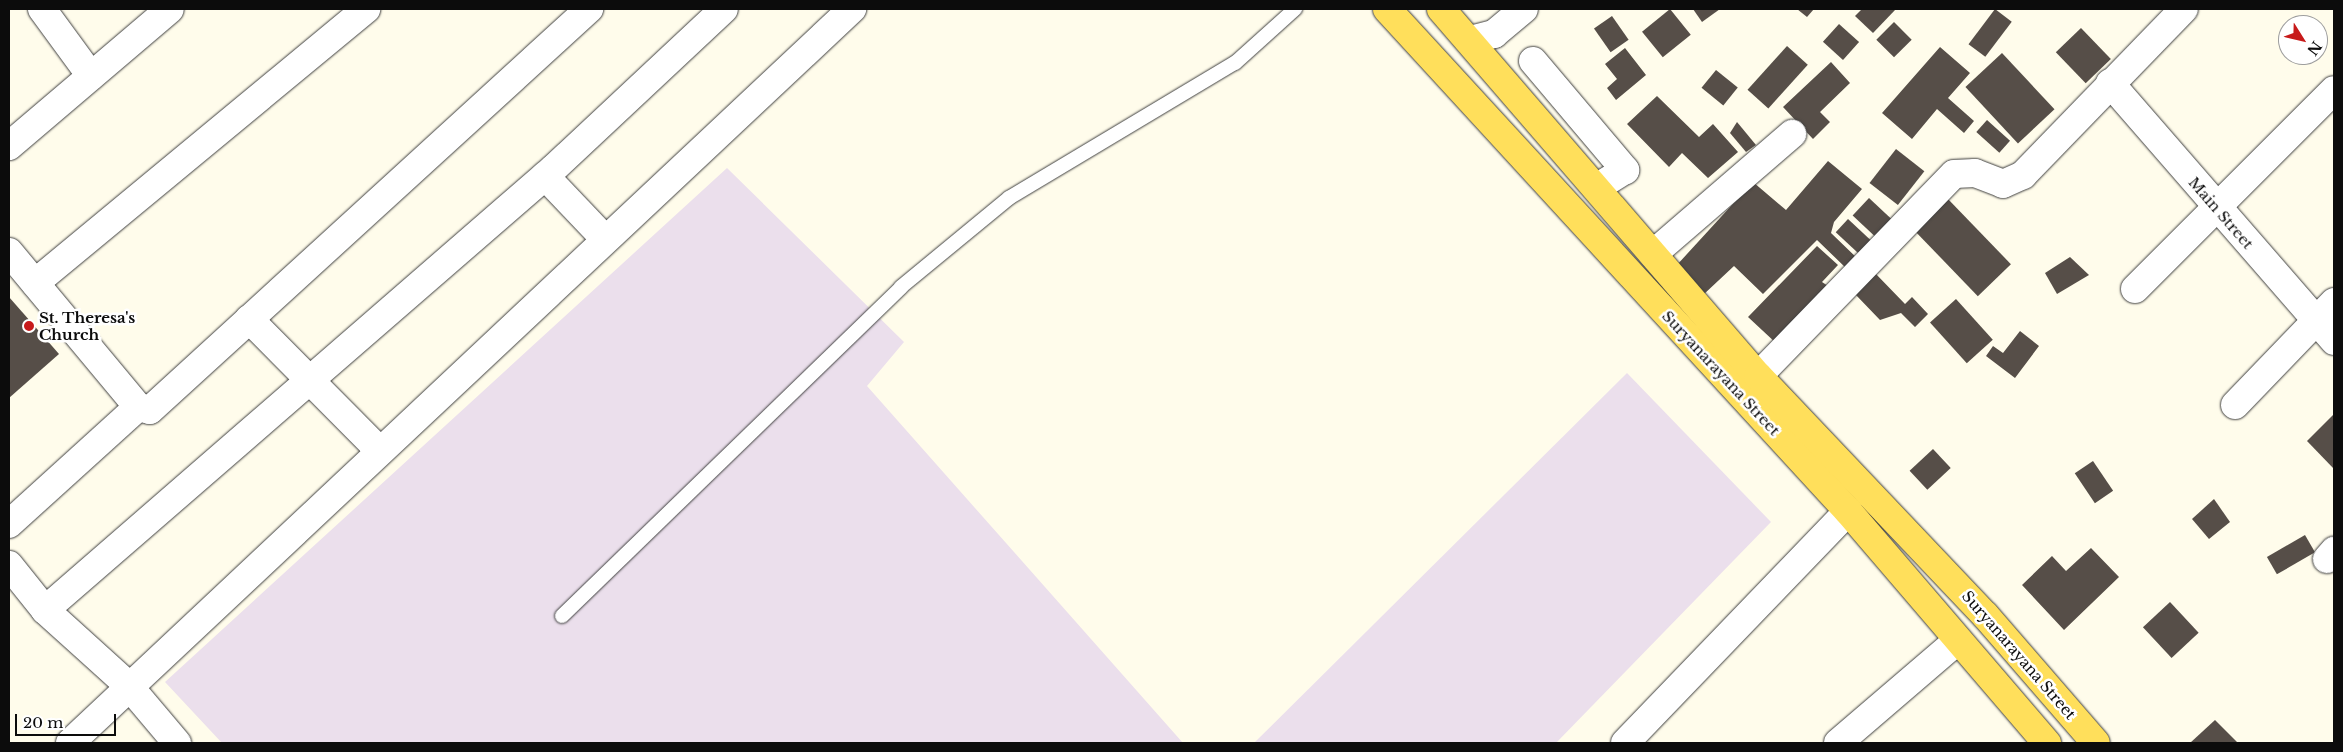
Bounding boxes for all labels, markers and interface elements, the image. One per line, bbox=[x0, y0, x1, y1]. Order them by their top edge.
north arrow bbox=[2278, 15, 2328, 65]
text: N bbox=[2303, 38, 2325, 59]
street label: Main Street bbox=[2185, 173, 2257, 253]
street label: Suryanarayana Street bbox=[1658, 307, 1784, 439]
place label: St. Theresa's Church bbox=[39, 308, 136, 343]
marker: St. Theresa's Church bbox=[23, 320, 35, 332]
street label: Suryanarayana Street bbox=[1958, 587, 2080, 723]
scale bar bbox=[18, 704, 119, 736]
text: 20 m bbox=[23, 713, 63, 732]

